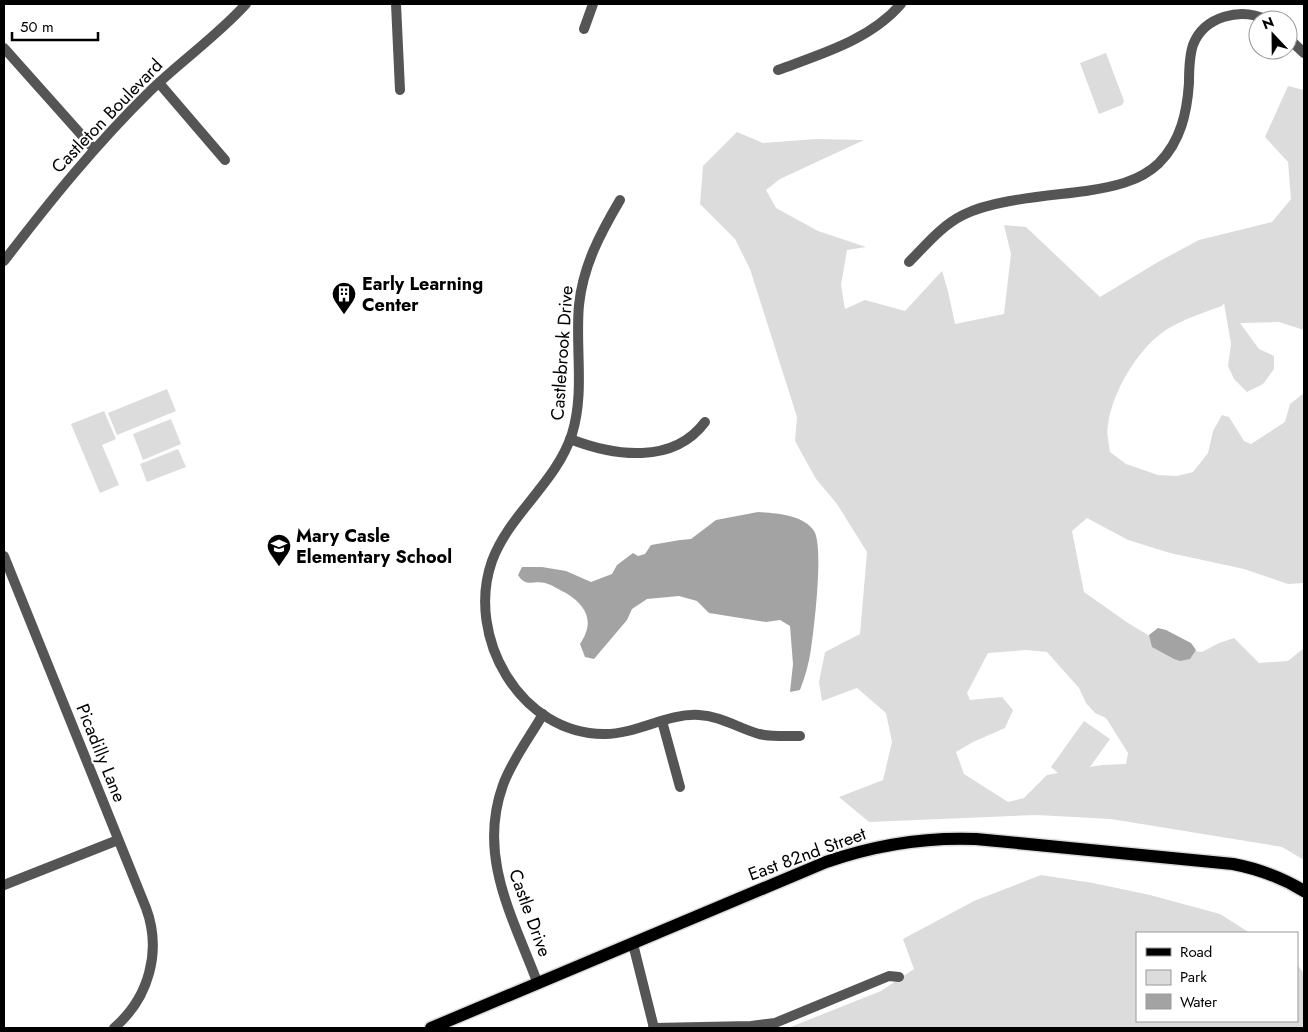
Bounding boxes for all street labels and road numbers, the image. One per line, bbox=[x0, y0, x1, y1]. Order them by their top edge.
street label: Castleton Boulevard bbox=[45, 53, 169, 179]
street label: Castlebrook Drive bbox=[544, 285, 580, 421]
street label: Picadilly Lane bbox=[69, 700, 133, 806]
street label: East 82nd Street bbox=[744, 820, 870, 887]
street label: Castle Drive bbox=[502, 866, 558, 960]

